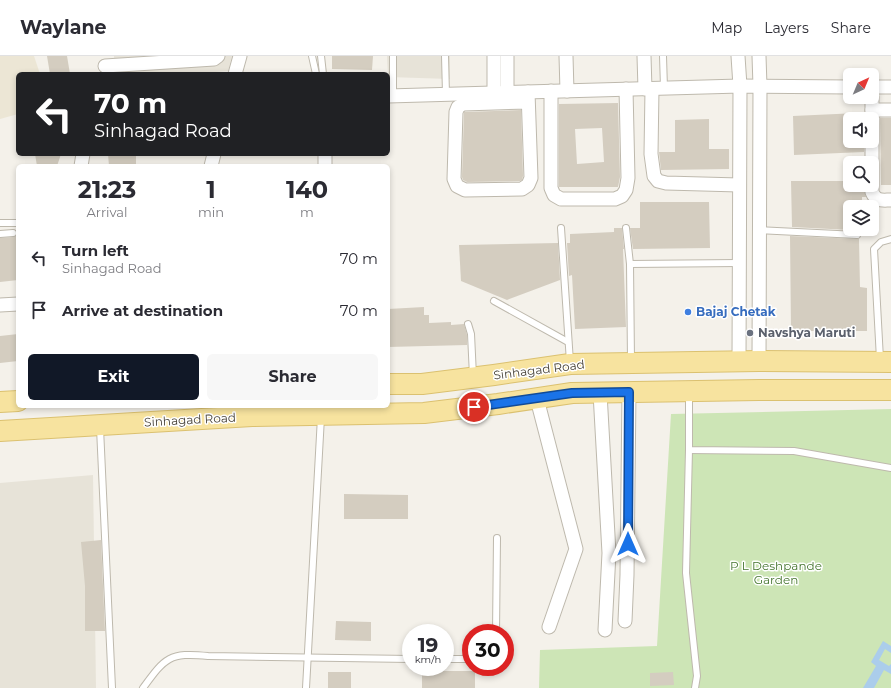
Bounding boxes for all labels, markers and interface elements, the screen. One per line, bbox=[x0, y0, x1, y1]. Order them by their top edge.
text: Waylane bbox=[20, 16, 107, 39]
text: Map bbox=[711, 19, 742, 37]
text: Layers bbox=[764, 19, 809, 37]
text: Share bbox=[831, 19, 871, 37]
north arrow bbox=[843, 68, 879, 104]
map controls bbox=[843, 68, 879, 236]
text: 70 m bbox=[94, 86, 167, 120]
icon: left bbox=[28, 88, 80, 140]
button: sound bbox=[843, 112, 879, 148]
text: Sinhagad Road bbox=[94, 120, 232, 142]
button: search bbox=[843, 156, 879, 192]
text: 21:23 bbox=[78, 175, 136, 204]
text: 1 bbox=[206, 175, 216, 204]
text: 140 bbox=[286, 175, 328, 204]
button: layers bbox=[843, 200, 879, 236]
text: Arrival bbox=[86, 204, 127, 220]
text: min bbox=[198, 204, 224, 220]
text: m bbox=[300, 204, 314, 220]
text: Turn left bbox=[62, 241, 129, 260]
icon: left bbox=[28, 247, 50, 269]
text: 70 m bbox=[340, 249, 378, 268]
text: Sinhagad Road bbox=[62, 260, 162, 276]
icon: arrive bbox=[28, 299, 50, 321]
text: Arrive at destination bbox=[62, 301, 223, 320]
text: 70 m bbox=[340, 301, 378, 320]
place label: Bajaj Chetak bbox=[696, 304, 776, 319]
marker: Bajaj Chetak bbox=[683, 307, 693, 317]
place label: Navshya Maruti bbox=[758, 325, 855, 340]
marker: Navshya Maruti bbox=[745, 328, 755, 338]
button: Exit bbox=[28, 354, 199, 400]
button: Share bbox=[207, 354, 378, 400]
street label: Sinhagad Road bbox=[492, 356, 585, 383]
pin bbox=[457, 390, 491, 424]
icon: arrive bbox=[463, 396, 485, 418]
street label: Sinhagad Road bbox=[144, 410, 236, 429]
position arrow bbox=[607, 523, 649, 565]
park label: P L Deshpande Garden bbox=[730, 558, 822, 587]
speed limit sign: 30 bbox=[462, 624, 514, 676]
text: 19 bbox=[418, 633, 438, 657]
text: km/h bbox=[415, 653, 441, 666]

